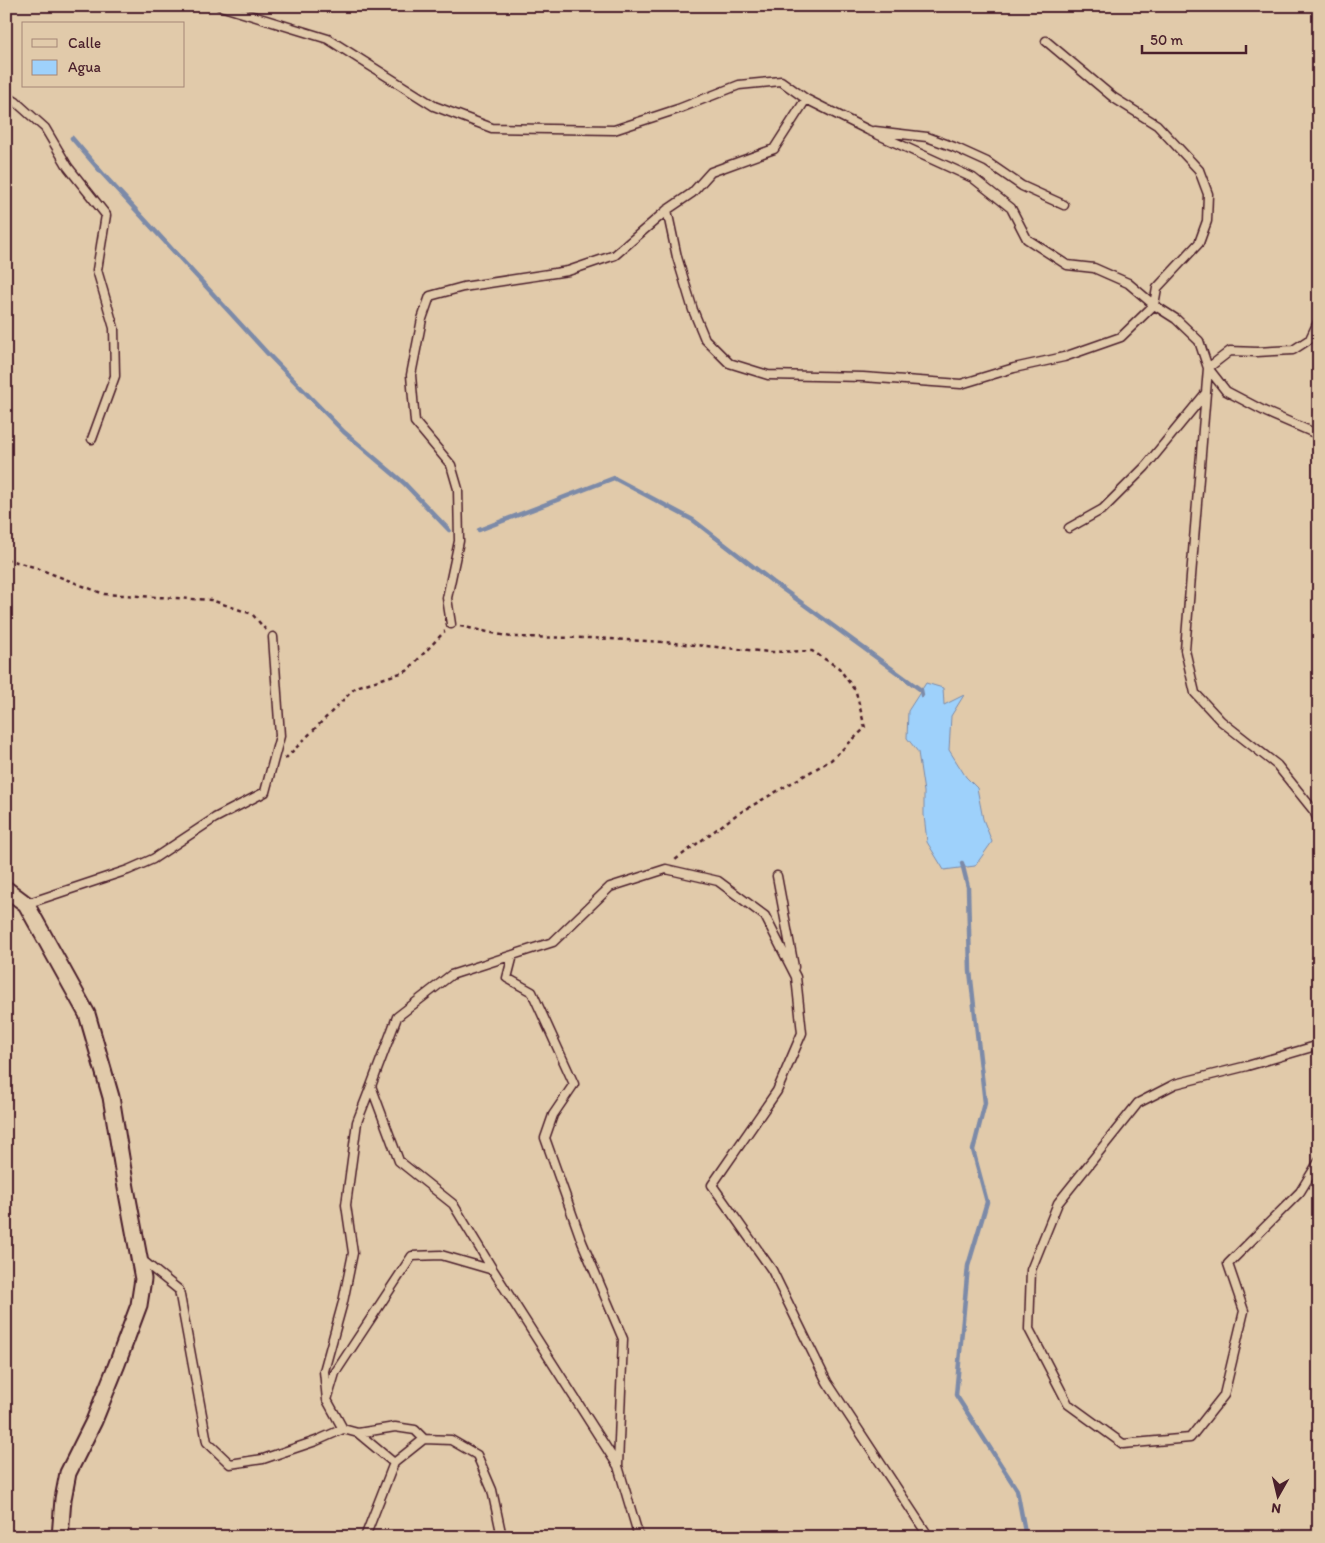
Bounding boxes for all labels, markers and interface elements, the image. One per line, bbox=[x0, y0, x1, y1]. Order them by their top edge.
legend bbox=[22, 22, 185, 88]
scale bar bbox=[1142, 22, 1246, 54]
text: 50 m bbox=[1150, 31, 1183, 49]
text: Calle bbox=[68, 34, 101, 52]
text: Agua bbox=[68, 58, 102, 76]
north arrow bbox=[1252, 1470, 1302, 1520]
text: N bbox=[1270, 1499, 1282, 1517]

